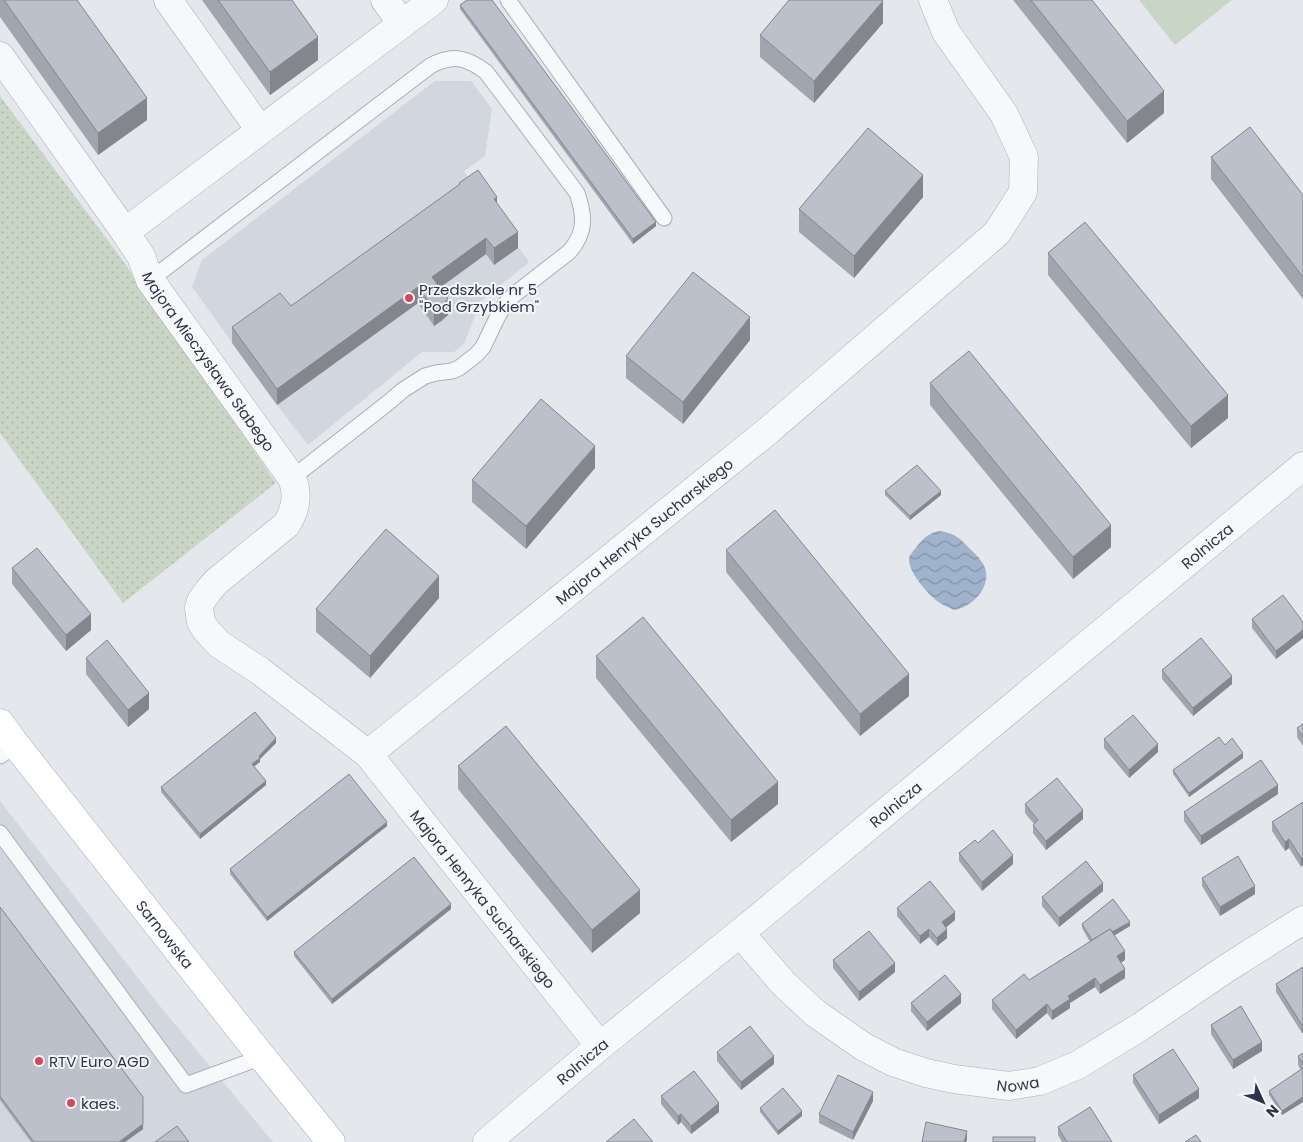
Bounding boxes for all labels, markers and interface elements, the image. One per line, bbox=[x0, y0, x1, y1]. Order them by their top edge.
street label: Majora Mieczysława Słabego bbox=[137, 269, 280, 456]
place label: Przedszkole nr 5 "Pod Grzybkiem" bbox=[419, 279, 539, 317]
marker: Przedszkole nr 5 "Pod Grzybkiem" bbox=[403, 292, 415, 304]
street label: Majora Henryka Sucharskiego bbox=[551, 453, 737, 609]
street label: Rolnicza bbox=[1177, 518, 1238, 573]
street label: Rolnicza bbox=[865, 776, 926, 832]
street label: Majora Henryka Sucharskiego bbox=[406, 805, 561, 993]
street label: Sarnowska bbox=[132, 895, 199, 973]
street label: Rolnicza bbox=[552, 1033, 613, 1089]
place label: RTV Euro AGD bbox=[49, 1051, 149, 1072]
marker: RTV Euro AGD bbox=[33, 1055, 45, 1067]
street label: Nowa bbox=[996, 1071, 1041, 1097]
north arrow bbox=[1238, 1077, 1288, 1127]
place label: kaes. bbox=[81, 1093, 119, 1114]
marker: kaes. bbox=[65, 1097, 77, 1109]
text: N bbox=[1262, 1100, 1283, 1122]

